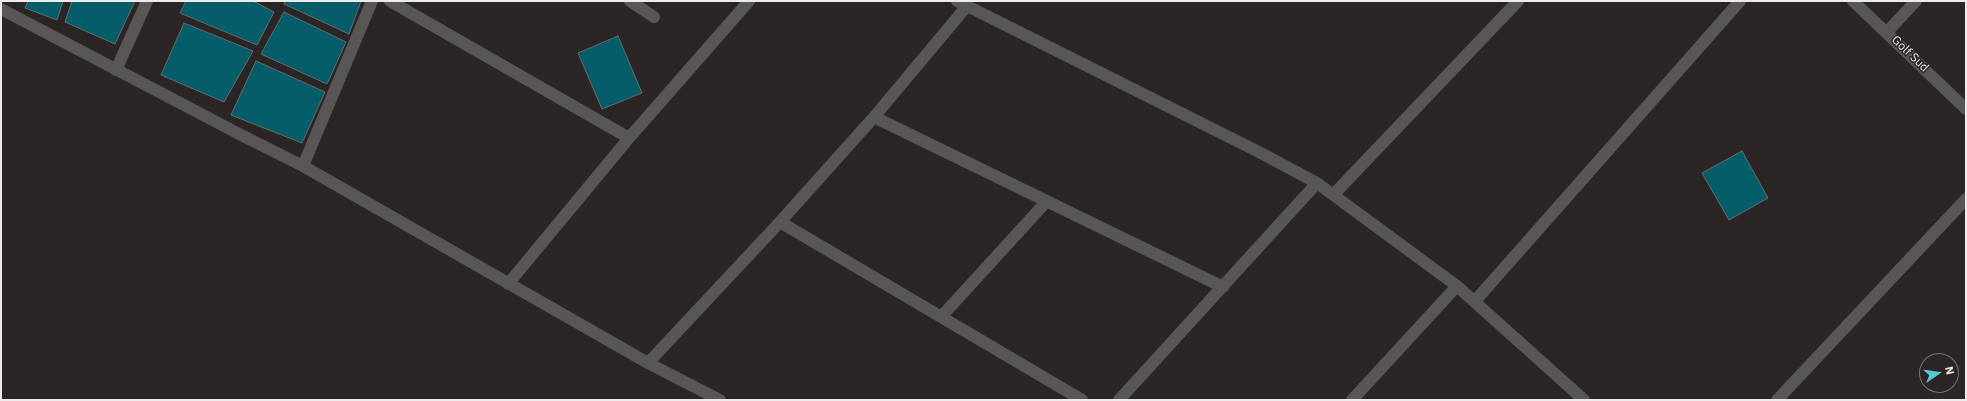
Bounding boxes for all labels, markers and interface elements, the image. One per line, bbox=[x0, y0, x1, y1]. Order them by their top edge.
street label: Golf Sud bbox=[1889, 33, 1931, 75]
north arrow bbox=[1919, 353, 1959, 393]
text: N bbox=[1942, 365, 1957, 376]

